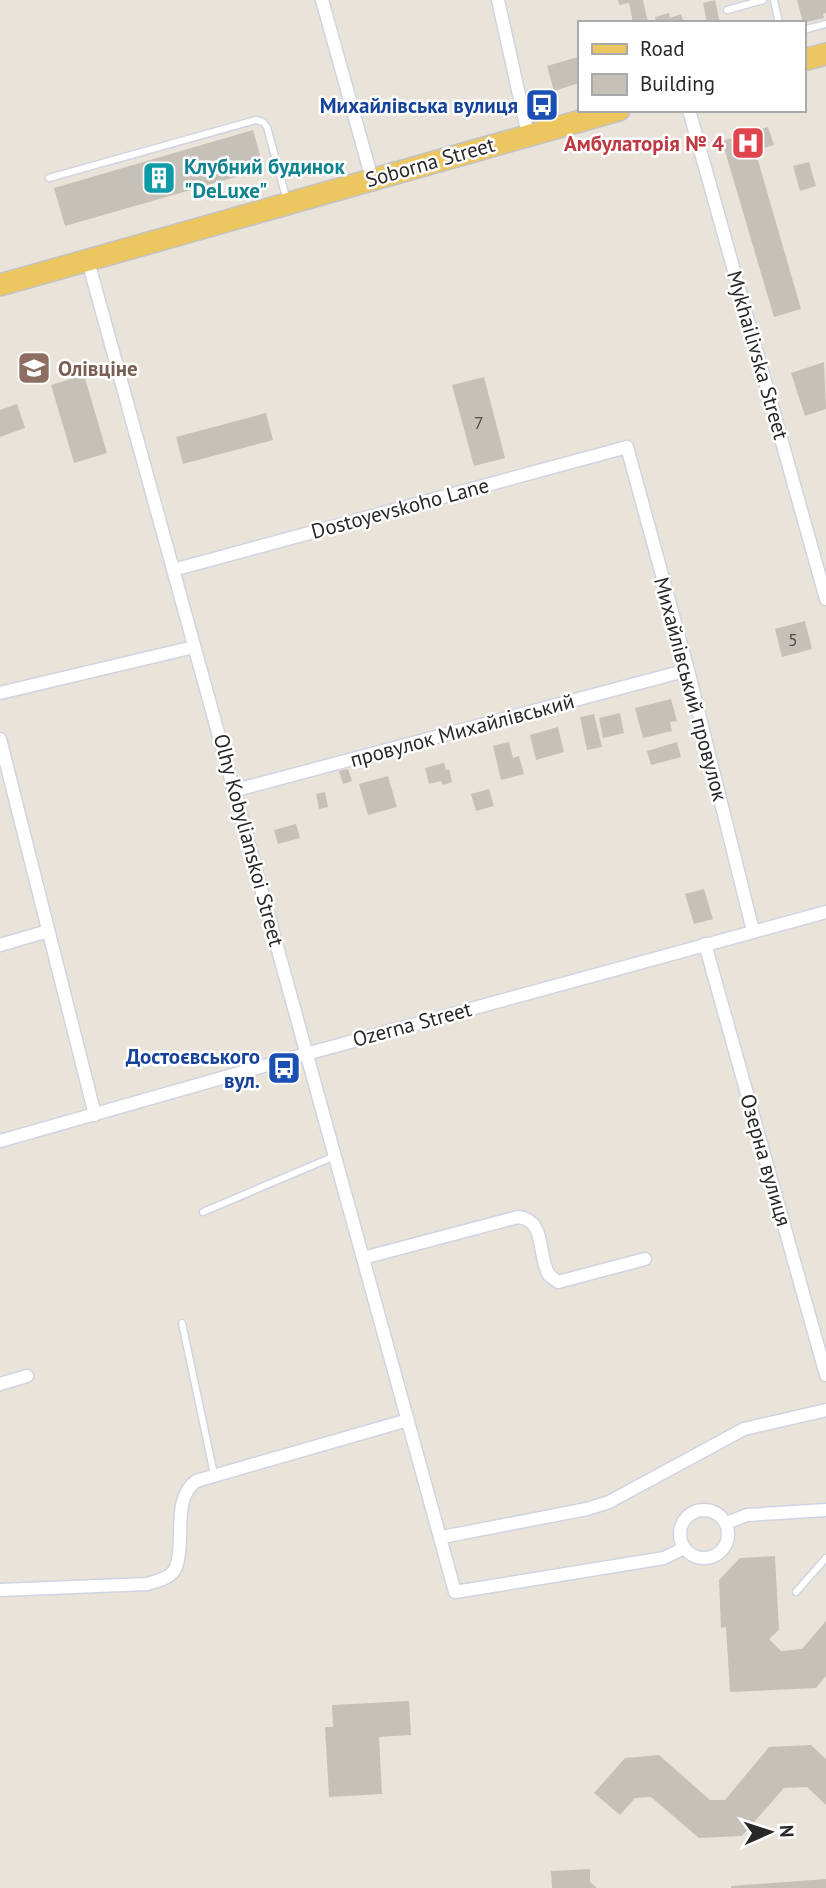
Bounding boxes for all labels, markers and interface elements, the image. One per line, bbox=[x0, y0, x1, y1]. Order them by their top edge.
legend bbox=[578, 21, 805, 112]
text: Road bbox=[640, 35, 684, 62]
text: Building bbox=[640, 70, 715, 97]
bus stop icon: Михайлівська вулиця bbox=[523, 86, 561, 124]
place label: Михайлівська вулиця bbox=[320, 92, 518, 119]
hospital icon: Амбулаторія № 4 bbox=[729, 124, 767, 162]
place label: Амбулаторія № 4 bbox=[564, 130, 724, 157]
street label: Soborna Street bbox=[362, 131, 498, 193]
place label: Клубний будинок "DeLuxe" bbox=[184, 153, 345, 204]
building icon: Клубний будинок "DeLuxe" bbox=[140, 159, 178, 197]
street label: Mykhailivska Street bbox=[721, 267, 795, 443]
school or university icon: Олівціне bbox=[15, 349, 53, 387]
place label: Олівціне bbox=[58, 355, 138, 382]
house number: 7 bbox=[474, 411, 484, 434]
street label: Dostoyevskoho Lane bbox=[308, 471, 492, 545]
street label: Михайлівський провулок bbox=[648, 574, 734, 804]
house number: 5 bbox=[788, 628, 798, 651]
street label: провулок Михайлівський bbox=[347, 687, 577, 773]
street label: Olhy Kobylianskoi Street bbox=[208, 731, 290, 949]
street label: Ozerna Street bbox=[350, 995, 474, 1053]
place label: Достоєвського вул. bbox=[126, 1043, 260, 1094]
bus stop icon: Достоєвського вул. bbox=[265, 1049, 303, 1087]
street label: Озерна вулиця bbox=[734, 1091, 798, 1229]
north arrow bbox=[735, 1797, 805, 1867]
text: N bbox=[775, 1824, 799, 1838]

